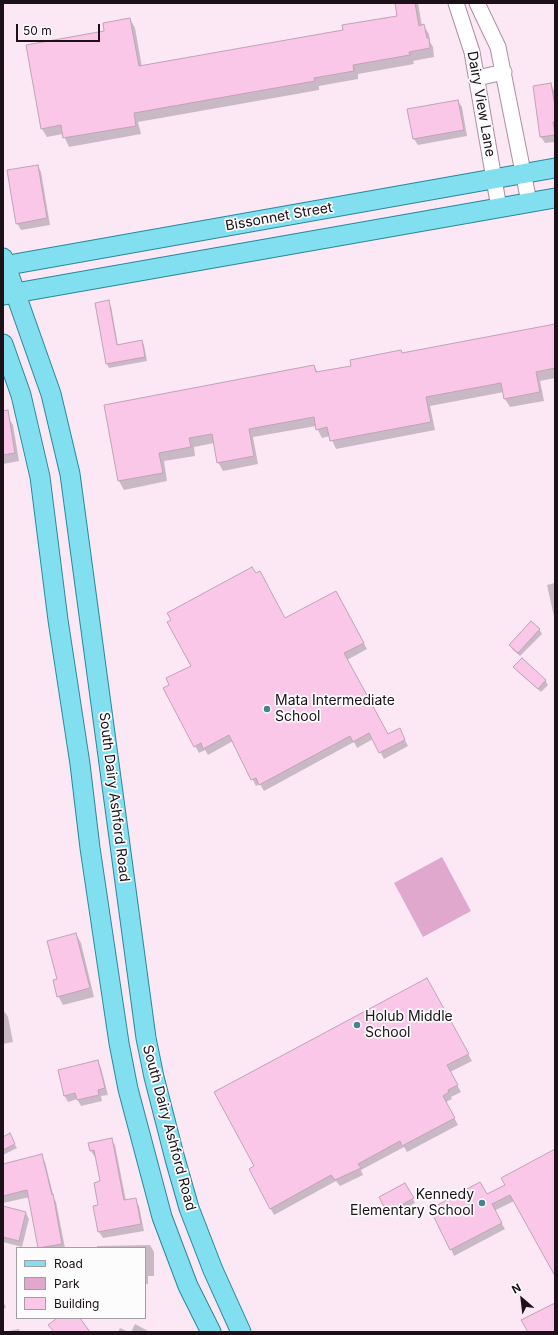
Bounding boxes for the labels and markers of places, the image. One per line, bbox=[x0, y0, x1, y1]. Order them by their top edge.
place label: Mata Intermediate School bbox=[275, 693, 395, 726]
marker: Mata Intermediate School bbox=[262, 704, 272, 714]
place label: Holub Middle School bbox=[365, 1009, 453, 1042]
marker: Holub Middle School bbox=[352, 1020, 362, 1030]
place label: Kennedy Elementary School bbox=[350, 1187, 474, 1220]
marker: Kennedy Elementary School bbox=[477, 1198, 487, 1208]

